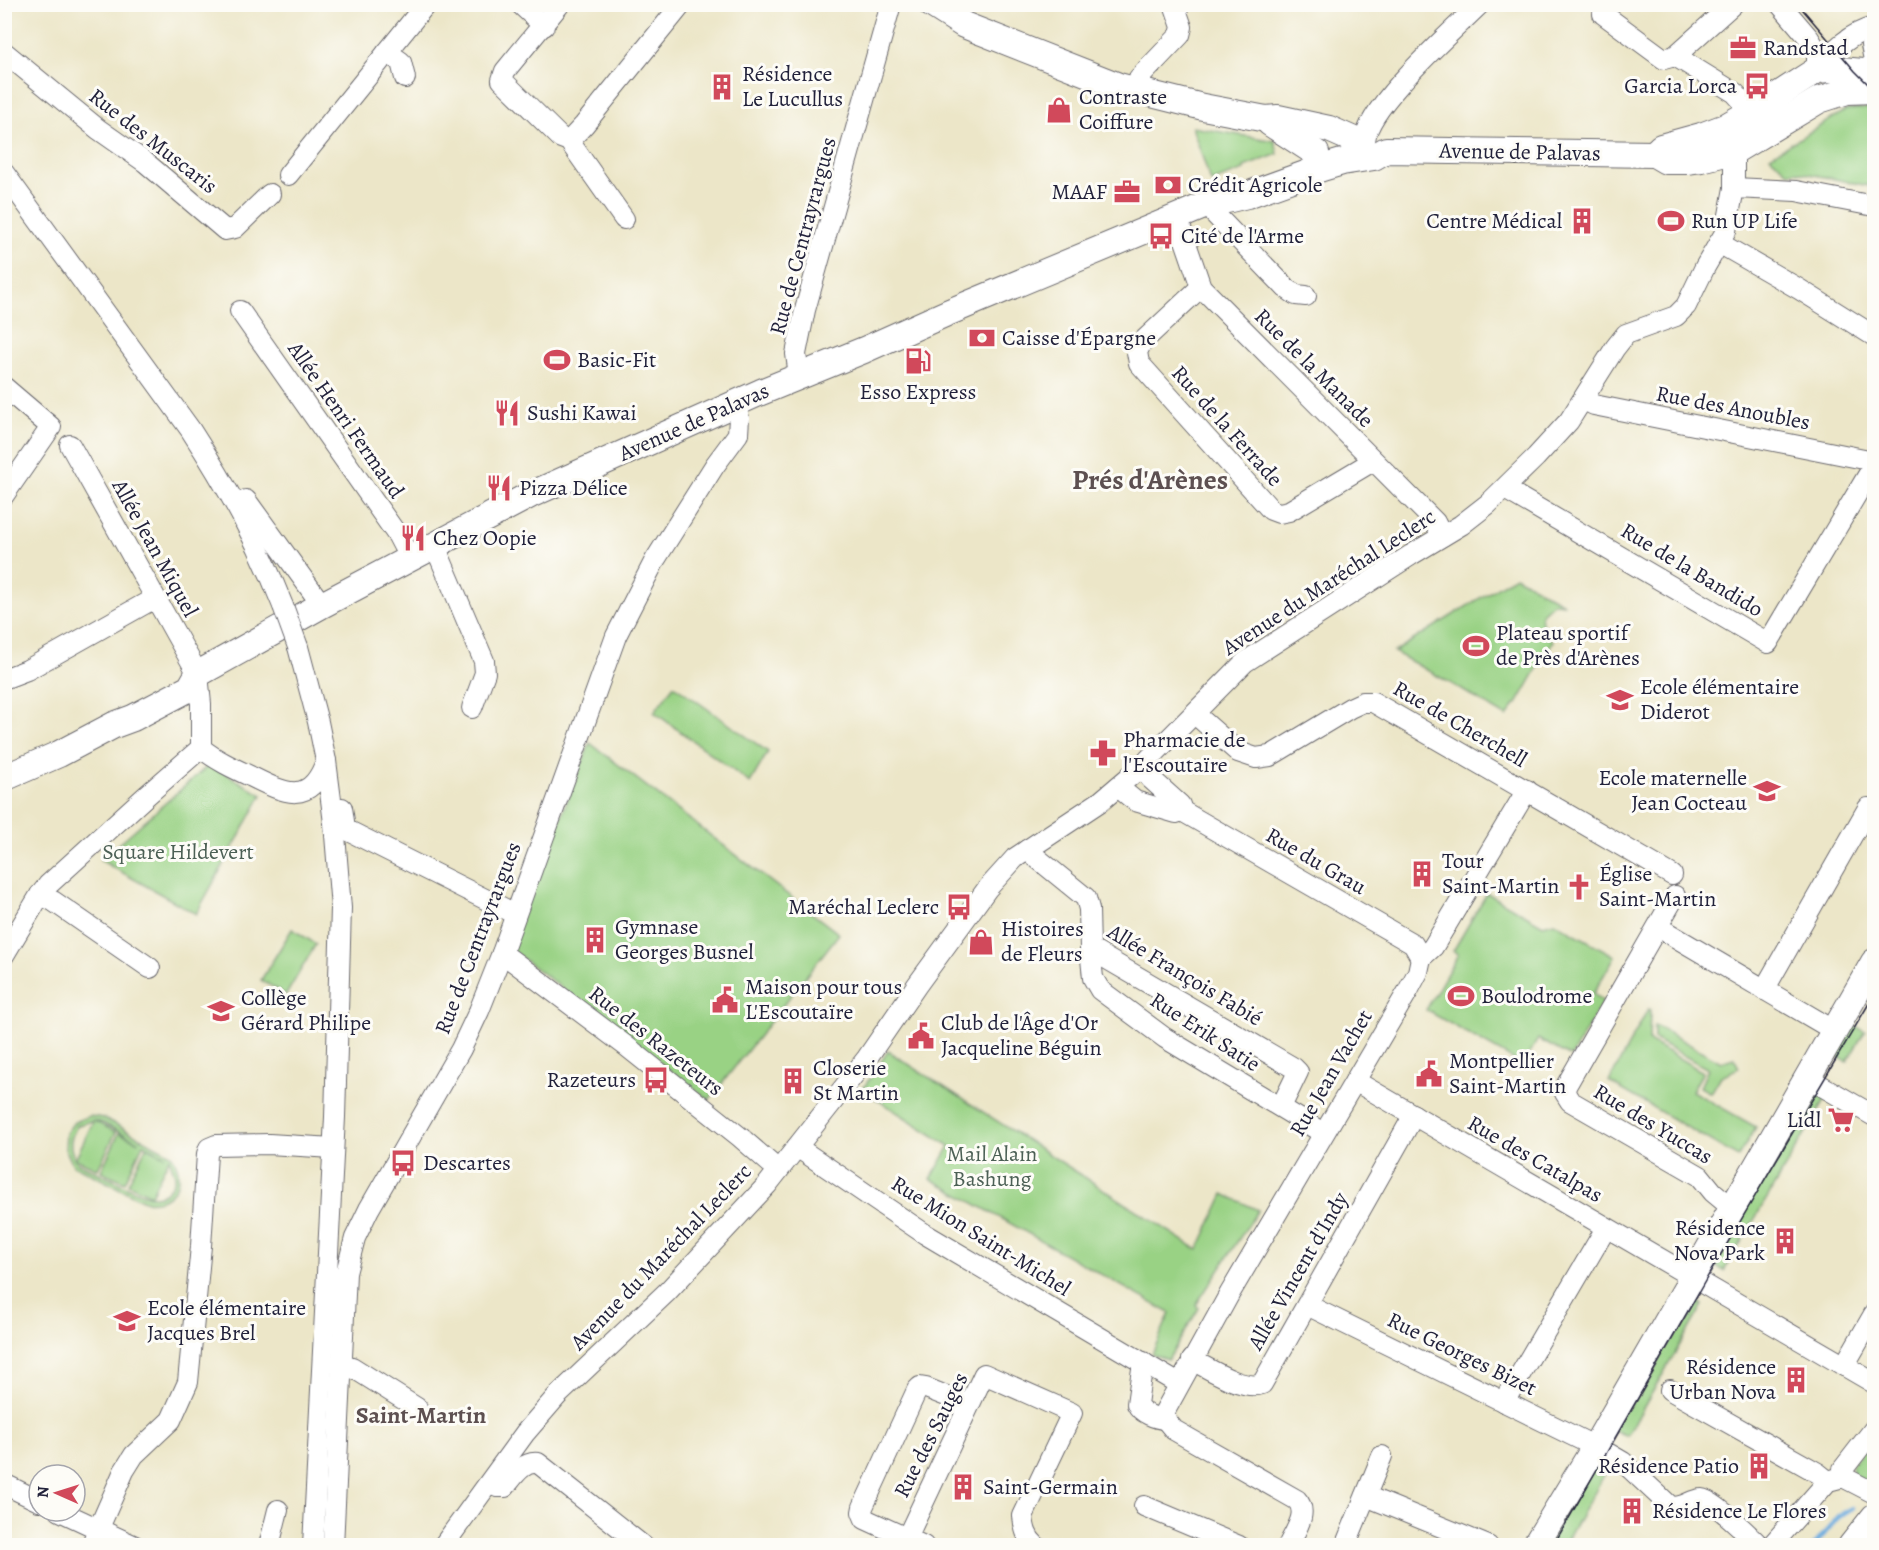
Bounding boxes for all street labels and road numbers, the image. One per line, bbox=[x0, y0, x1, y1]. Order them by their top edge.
street label: Rue des Muscaris bbox=[82, 81, 224, 201]
street label: Rue de Centrayrargues bbox=[762, 134, 844, 338]
street label: Avenue de Palavas bbox=[1438, 136, 1601, 168]
street label: Rue de la Manade bbox=[1248, 302, 1380, 434]
street label: Allée Henri Fermaud bbox=[280, 335, 411, 505]
street label: Rue de la Ferrade bbox=[1164, 359, 1290, 493]
street label: Avenue de Palavas bbox=[613, 375, 774, 469]
street label: Rue des Anoubles bbox=[1653, 378, 1813, 438]
street label: Allée Jean Miquel bbox=[104, 473, 205, 622]
street label: Avenue du Maréchal Leclerc bbox=[1216, 502, 1442, 663]
street label: Rue de la Bandido bbox=[1615, 516, 1769, 624]
street label: Rue de Cherchell bbox=[1387, 673, 1533, 775]
street label: Rue du Grau bbox=[1260, 820, 1372, 902]
street label: Rue de Centrayrargues bbox=[427, 837, 529, 1039]
street label: Allée François Fabié bbox=[1101, 916, 1268, 1033]
street label: Rue des Razeteurs bbox=[584, 980, 728, 1102]
street label: Rue Erik Satie bbox=[1144, 985, 1266, 1079]
street label: Rue Jean Vachet bbox=[1283, 1004, 1379, 1142]
street label: Rue des Yuccas bbox=[1588, 1077, 1718, 1171]
street label: Rue des Catalpas bbox=[1462, 1108, 1608, 1210]
street label: Avenue du Maréchal Leclerc bbox=[563, 1157, 758, 1358]
street label: Rue Mion Saint-Michel bbox=[885, 1169, 1077, 1303]
street label: Allée Vincent d'Indy bbox=[1240, 1186, 1355, 1356]
street label: Rue Georges Bizet bbox=[1382, 1305, 1542, 1403]
street label: Rue des Sauges bbox=[887, 1367, 975, 1503]

